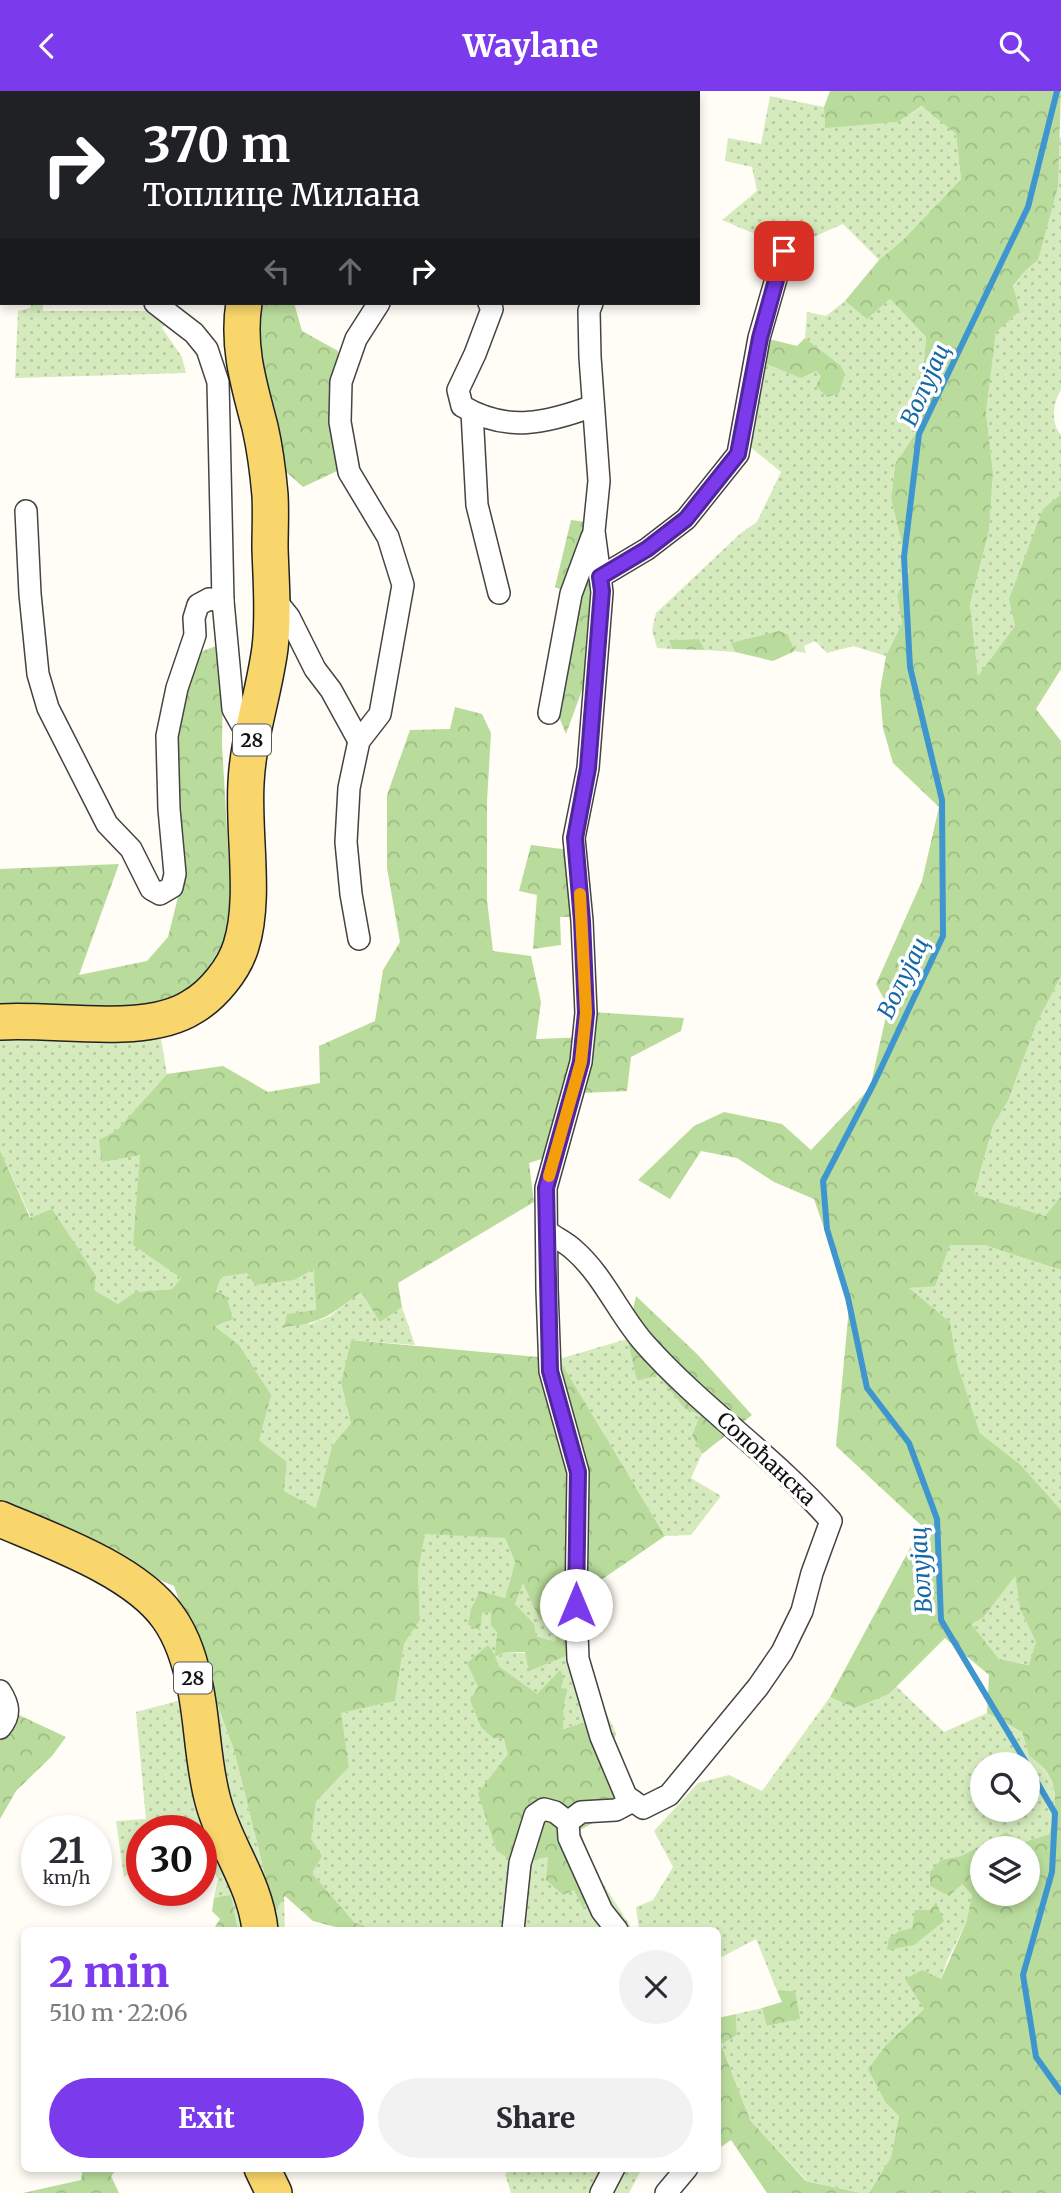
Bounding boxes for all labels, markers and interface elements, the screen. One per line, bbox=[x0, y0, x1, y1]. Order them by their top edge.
text: Waylane bbox=[463, 26, 598, 66]
icon: back bbox=[28, 27, 66, 65]
icon: search bbox=[995, 27, 1033, 65]
text: 370 m bbox=[143, 114, 290, 175]
icon: right bbox=[28, 119, 119, 210]
text: Топлице Милана bbox=[143, 175, 420, 215]
pin bbox=[754, 221, 814, 281]
icon: arrive bbox=[765, 232, 803, 270]
icon: left bbox=[258, 252, 296, 290]
icon: ahead bbox=[331, 252, 369, 290]
icon: right bbox=[404, 252, 442, 290]
water label: Волујац bbox=[894, 339, 955, 430]
road number: 28 bbox=[233, 725, 271, 755]
water label: Волујац bbox=[871, 933, 935, 1023]
street label: Сопоћанска bbox=[711, 1406, 822, 1511]
water label: Волујац bbox=[903, 1526, 938, 1614]
position arrow bbox=[539, 1568, 613, 1642]
road number: 28 bbox=[174, 1663, 212, 1693]
map controls bbox=[970, 1752, 1040, 1906]
button: search bbox=[970, 1752, 1040, 1822]
speed limit sign: 30 bbox=[126, 1815, 217, 1906]
text: 21 bbox=[49, 1829, 84, 1873]
button: layers bbox=[970, 1836, 1040, 1906]
text: km/h bbox=[43, 1866, 90, 1889]
text: 2 min bbox=[49, 1946, 169, 1998]
button: close bbox=[619, 1950, 693, 2024]
text: 510 m · 22:06 bbox=[49, 1998, 188, 2027]
button: Exit bbox=[49, 2078, 364, 2158]
button: Share bbox=[378, 2078, 693, 2158]

